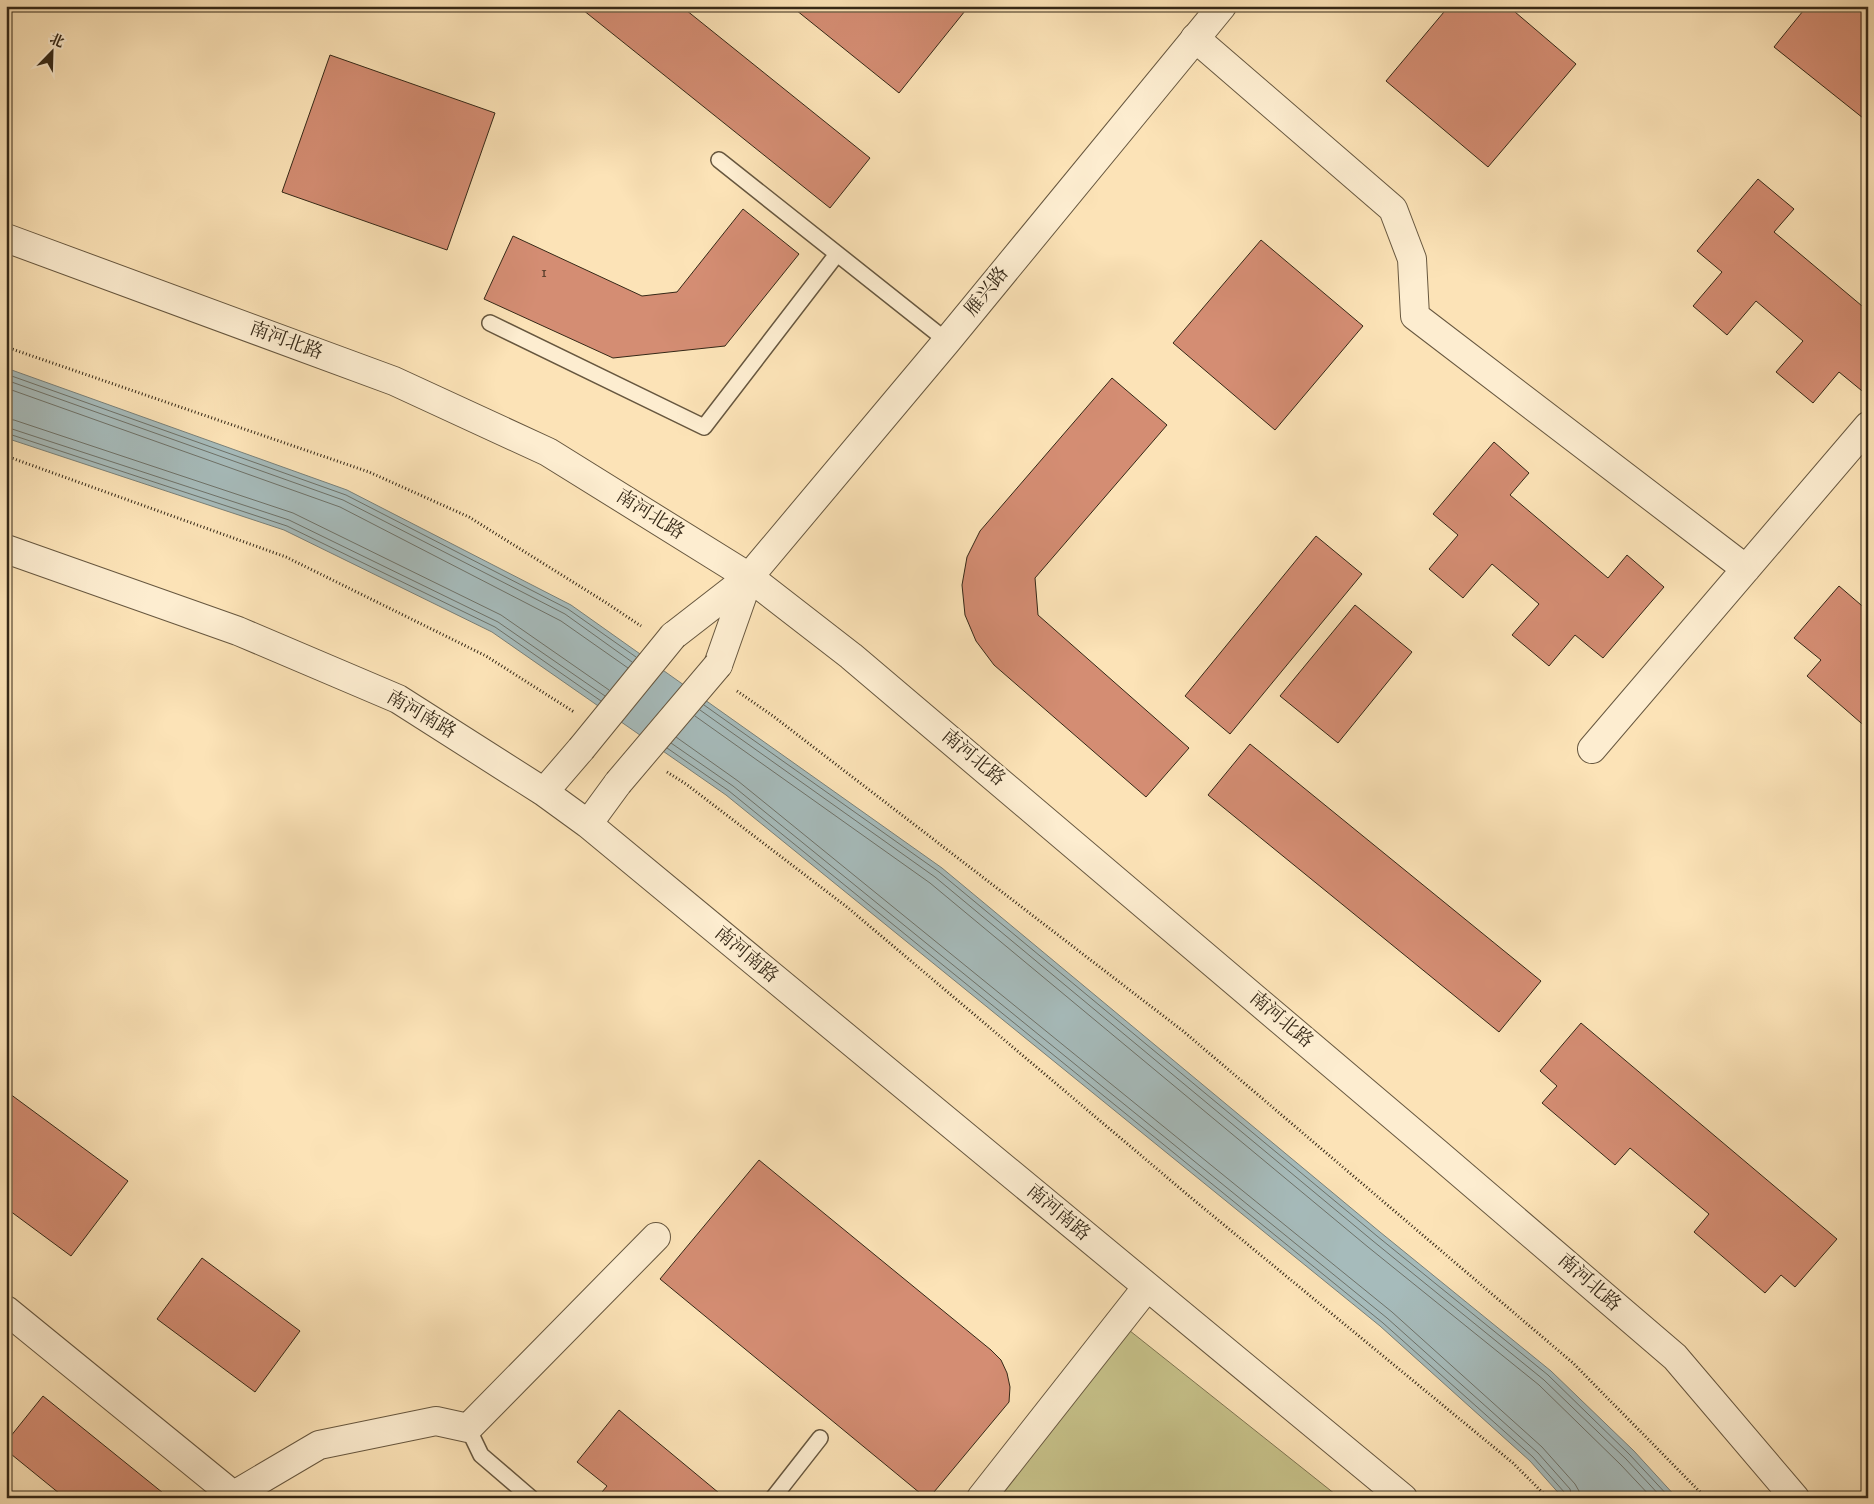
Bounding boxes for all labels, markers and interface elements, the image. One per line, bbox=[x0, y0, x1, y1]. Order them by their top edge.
north arrow bbox=[28, 28, 78, 78]
text: 北 bbox=[47, 30, 67, 52]
street label: 雁兴路 bbox=[960, 262, 1014, 322]
house number: 1 bbox=[541, 263, 547, 283]
street label: 南河北路 bbox=[246, 317, 326, 365]
street label: 南河北路 bbox=[611, 485, 689, 545]
street label: 南河南路 bbox=[382, 686, 460, 744]
street label: 南河北路 bbox=[936, 724, 1010, 792]
street label: 南河南路 bbox=[709, 921, 783, 989]
street label: 南河北路 bbox=[1244, 986, 1318, 1054]
street label: 南河南路 bbox=[1021, 1179, 1095, 1247]
street label: 南河北路 bbox=[1552, 1249, 1626, 1317]

